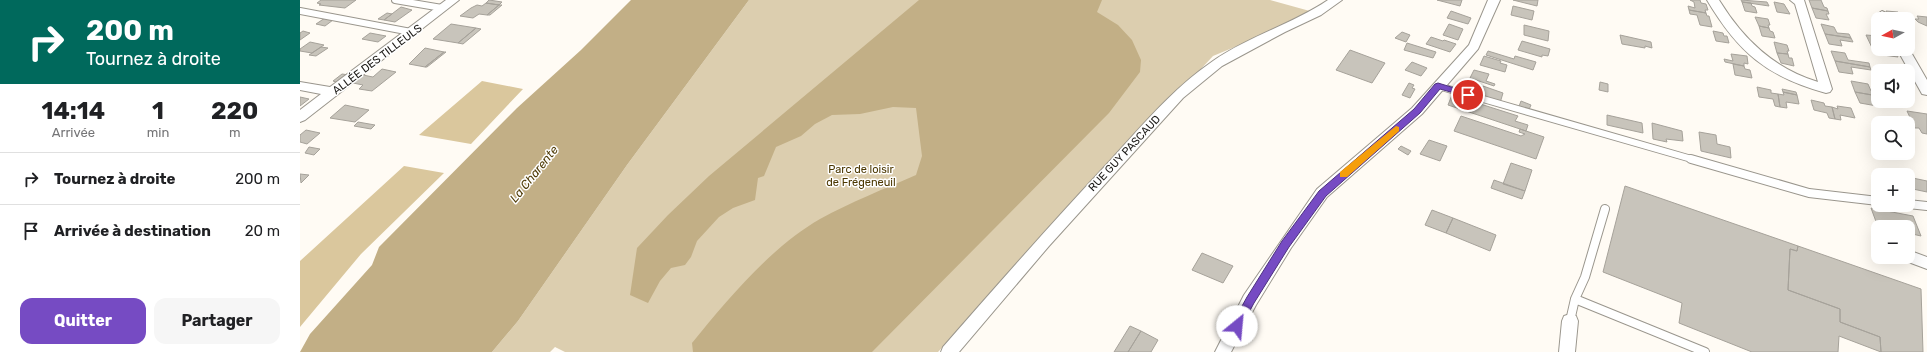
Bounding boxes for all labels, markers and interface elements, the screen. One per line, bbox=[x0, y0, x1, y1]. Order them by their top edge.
north arrow bbox=[1871, 12, 1915, 56]
map controls bbox=[1871, 12, 1915, 264]
text: 200 m bbox=[86, 14, 174, 47]
icon: right bbox=[20, 16, 72, 68]
street label: ALLÉE DES TILLEULS bbox=[330, 21, 425, 97]
text: Tournez à droite bbox=[86, 48, 221, 70]
button: sound bbox=[1871, 64, 1915, 108]
pin bbox=[1451, 78, 1485, 112]
icon: arrive bbox=[1457, 84, 1479, 106]
text: 14:14 bbox=[42, 97, 105, 125]
text: 1 bbox=[152, 97, 164, 125]
text: 220 bbox=[211, 97, 258, 125]
street label: RUE GUY PASCAUD bbox=[1086, 113, 1163, 194]
button: search bbox=[1871, 116, 1915, 160]
text: Arrivée bbox=[52, 125, 95, 140]
text: min bbox=[147, 125, 169, 140]
text: m bbox=[229, 125, 240, 140]
water label: La Charente bbox=[507, 143, 561, 205]
park label: Parc de loisir de Frégeneuil bbox=[826, 163, 896, 189]
icon: right bbox=[20, 168, 42, 190]
button: + bbox=[1871, 168, 1915, 212]
text: Tournez à droite bbox=[54, 170, 175, 188]
text: 200 m bbox=[235, 170, 280, 188]
icon: arrive bbox=[20, 220, 42, 242]
button: − bbox=[1871, 220, 1915, 264]
text: Arrivée à destination bbox=[54, 222, 211, 240]
text: 20 m bbox=[245, 222, 280, 240]
button: Quitter bbox=[20, 298, 146, 344]
button: Partager bbox=[154, 298, 280, 344]
position arrow bbox=[1216, 305, 1258, 347]

